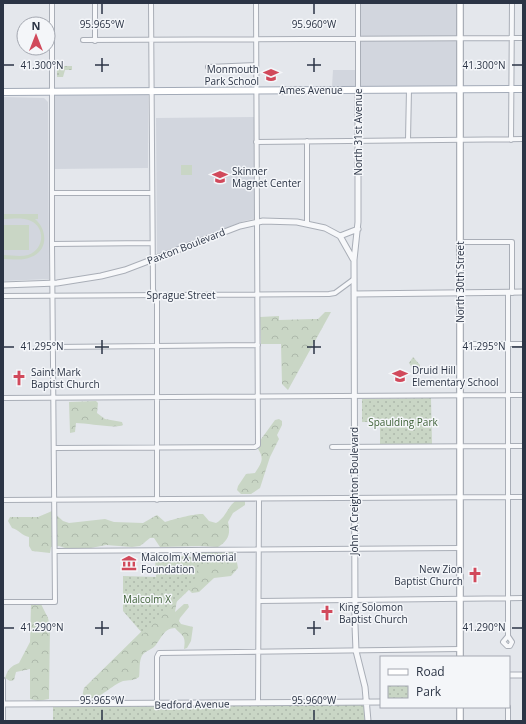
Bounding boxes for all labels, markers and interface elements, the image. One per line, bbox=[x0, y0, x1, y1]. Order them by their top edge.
north arrow bbox=[16, 16, 56, 56]
text: 95.965°W bbox=[80, 17, 125, 31]
text: 95.960°W bbox=[292, 17, 337, 31]
text: N bbox=[32, 18, 40, 33]
text: 41.300°N bbox=[20, 58, 64, 72]
text: 41.300°N bbox=[462, 58, 506, 72]
place label: Monmouth Park School bbox=[205, 62, 259, 88]
school or university icon: Monmouth Park School bbox=[262, 66, 280, 84]
street label: Ames Avenue bbox=[279, 83, 343, 97]
street label: North 31st Avenue bbox=[351, 88, 365, 176]
place label: Skinner Magnet Center bbox=[232, 164, 301, 190]
school or university icon: Skinner Magnet Center bbox=[211, 168, 229, 186]
street label: Paxton Boulevard bbox=[145, 225, 227, 267]
street label: North 30th Street bbox=[453, 241, 467, 323]
street label: Sprague Street bbox=[147, 288, 216, 302]
text: 41.295°N bbox=[20, 339, 64, 353]
text: 41.295°N bbox=[462, 339, 506, 353]
place label: Druid Hill Elementary School bbox=[412, 363, 498, 389]
place label: Saint Mark Baptist Church bbox=[31, 365, 100, 391]
school or university icon: Druid Hill Elementary School bbox=[391, 367, 409, 385]
church icon: Saint Mark Baptist Church bbox=[10, 369, 28, 387]
park label: Spaulding Park bbox=[368, 415, 439, 429]
street label: John A Creighton Boulevard bbox=[347, 427, 361, 556]
place label: Malcolm X Memorial Foundation bbox=[141, 550, 236, 576]
museum icon: Malcolm X Memorial Foundation bbox=[120, 554, 138, 572]
place label: New Zion Baptist Church bbox=[394, 562, 463, 588]
church icon: New Zion Baptist Church bbox=[466, 566, 484, 584]
park label: Malcolm X bbox=[123, 592, 171, 606]
place label: King Solomon Baptist Church bbox=[339, 600, 408, 626]
church icon: King Solomon Baptist Church bbox=[318, 604, 336, 622]
text: 41.290°N bbox=[20, 620, 64, 634]
text: 41.290°N bbox=[462, 620, 506, 634]
legend bbox=[380, 656, 510, 708]
text: Road bbox=[416, 663, 445, 680]
text: Park bbox=[416, 683, 442, 700]
text: 95.965°W bbox=[80, 693, 125, 707]
text: 95.960°W bbox=[292, 693, 337, 707]
street label: Bedford Avenue bbox=[154, 696, 230, 712]

